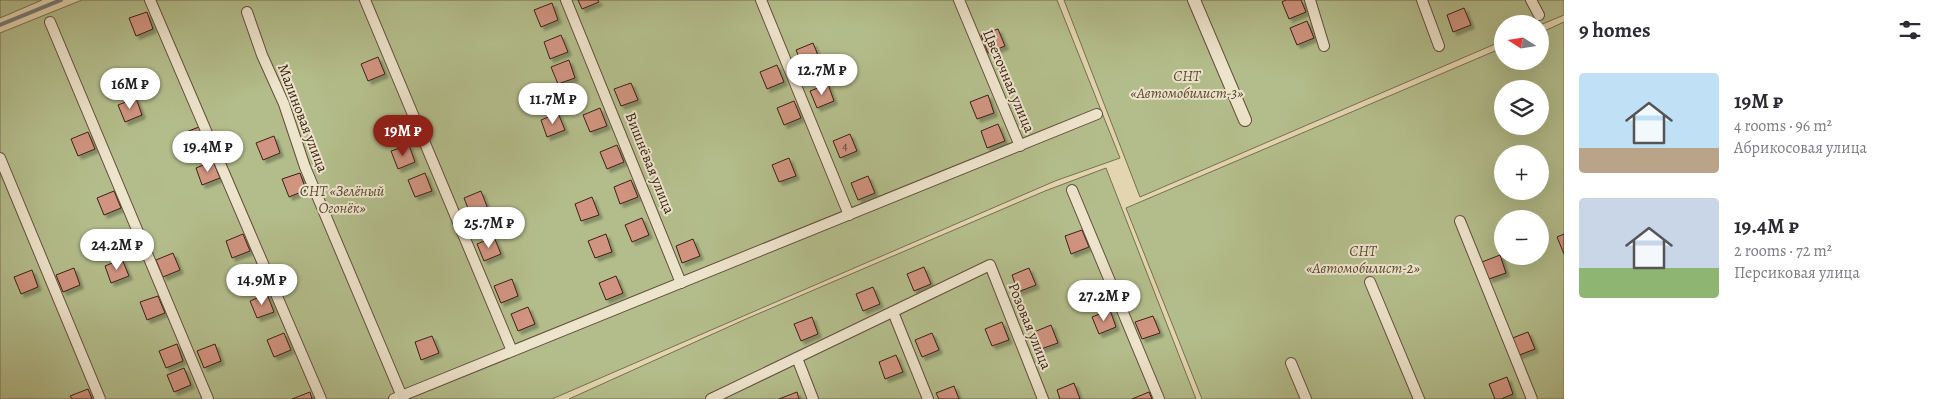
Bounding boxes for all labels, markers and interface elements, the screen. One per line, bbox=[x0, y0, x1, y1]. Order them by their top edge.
north arrow bbox=[1494, 15, 1549, 70]
map controls bbox=[1494, 15, 1549, 265]
text: 9 homes bbox=[1579, 16, 1650, 44]
icon: filters bbox=[1896, 16, 1924, 44]
street label: Цветочная улица bbox=[978, 26, 1040, 136]
pin: 12.7M ₽ bbox=[776, 54, 868, 96]
text: 12.7M ₽ bbox=[797, 59, 847, 81]
street label: Малиновая улица bbox=[273, 61, 333, 175]
park label: СНТ «Автомобилист-3» bbox=[1131, 66, 1243, 103]
pin: 16M ₽ bbox=[95, 68, 165, 110]
text: 16M ₽ bbox=[111, 73, 149, 95]
button: layers bbox=[1494, 80, 1549, 135]
pin: 11.7M ₽ bbox=[507, 82, 599, 125]
text: 19M ₽ bbox=[1734, 87, 1783, 115]
text: 11.7M ₽ bbox=[529, 88, 577, 110]
icon: home bbox=[1619, 93, 1679, 153]
street label: Вишнёвая улица bbox=[620, 109, 680, 217]
pin: 19M ₽ bbox=[368, 114, 438, 157]
text: 4 rooms · 96 m² bbox=[1734, 115, 1832, 137]
text: 19M ₽ bbox=[384, 120, 422, 142]
pin: 19.4M ₽ bbox=[162, 130, 254, 173]
text: 19.4M ₽ bbox=[183, 136, 233, 158]
text: Абрикосовая улица bbox=[1734, 137, 1867, 159]
house number: 4 bbox=[842, 138, 848, 154]
button: + bbox=[1494, 145, 1549, 200]
park label: СНТ «Зелёный Огонёк» bbox=[300, 181, 385, 218]
pin: 25.7M ₽ bbox=[443, 206, 535, 249]
button: − bbox=[1494, 210, 1549, 265]
text: 25.7M ₽ bbox=[464, 212, 514, 234]
text: 19.4M ₽ bbox=[1734, 212, 1799, 240]
icon: home bbox=[1619, 218, 1679, 278]
pin: 24.2M ₽ bbox=[71, 228, 163, 271]
text: 24.2M ₽ bbox=[91, 234, 143, 256]
text: 2 rooms · 72 m² bbox=[1734, 240, 1832, 262]
park label: СНТ «Автомобилист-2» bbox=[1306, 241, 1420, 278]
text: Персиковая улица bbox=[1734, 262, 1860, 284]
pin: 14.9M ₽ bbox=[216, 264, 308, 306]
text: 14.9M ₽ bbox=[237, 269, 287, 291]
street label: Розовая улица bbox=[1004, 280, 1056, 372]
pin: 27.2M ₽ bbox=[1058, 280, 1150, 322]
text: 27.2M ₽ bbox=[1078, 285, 1130, 307]

